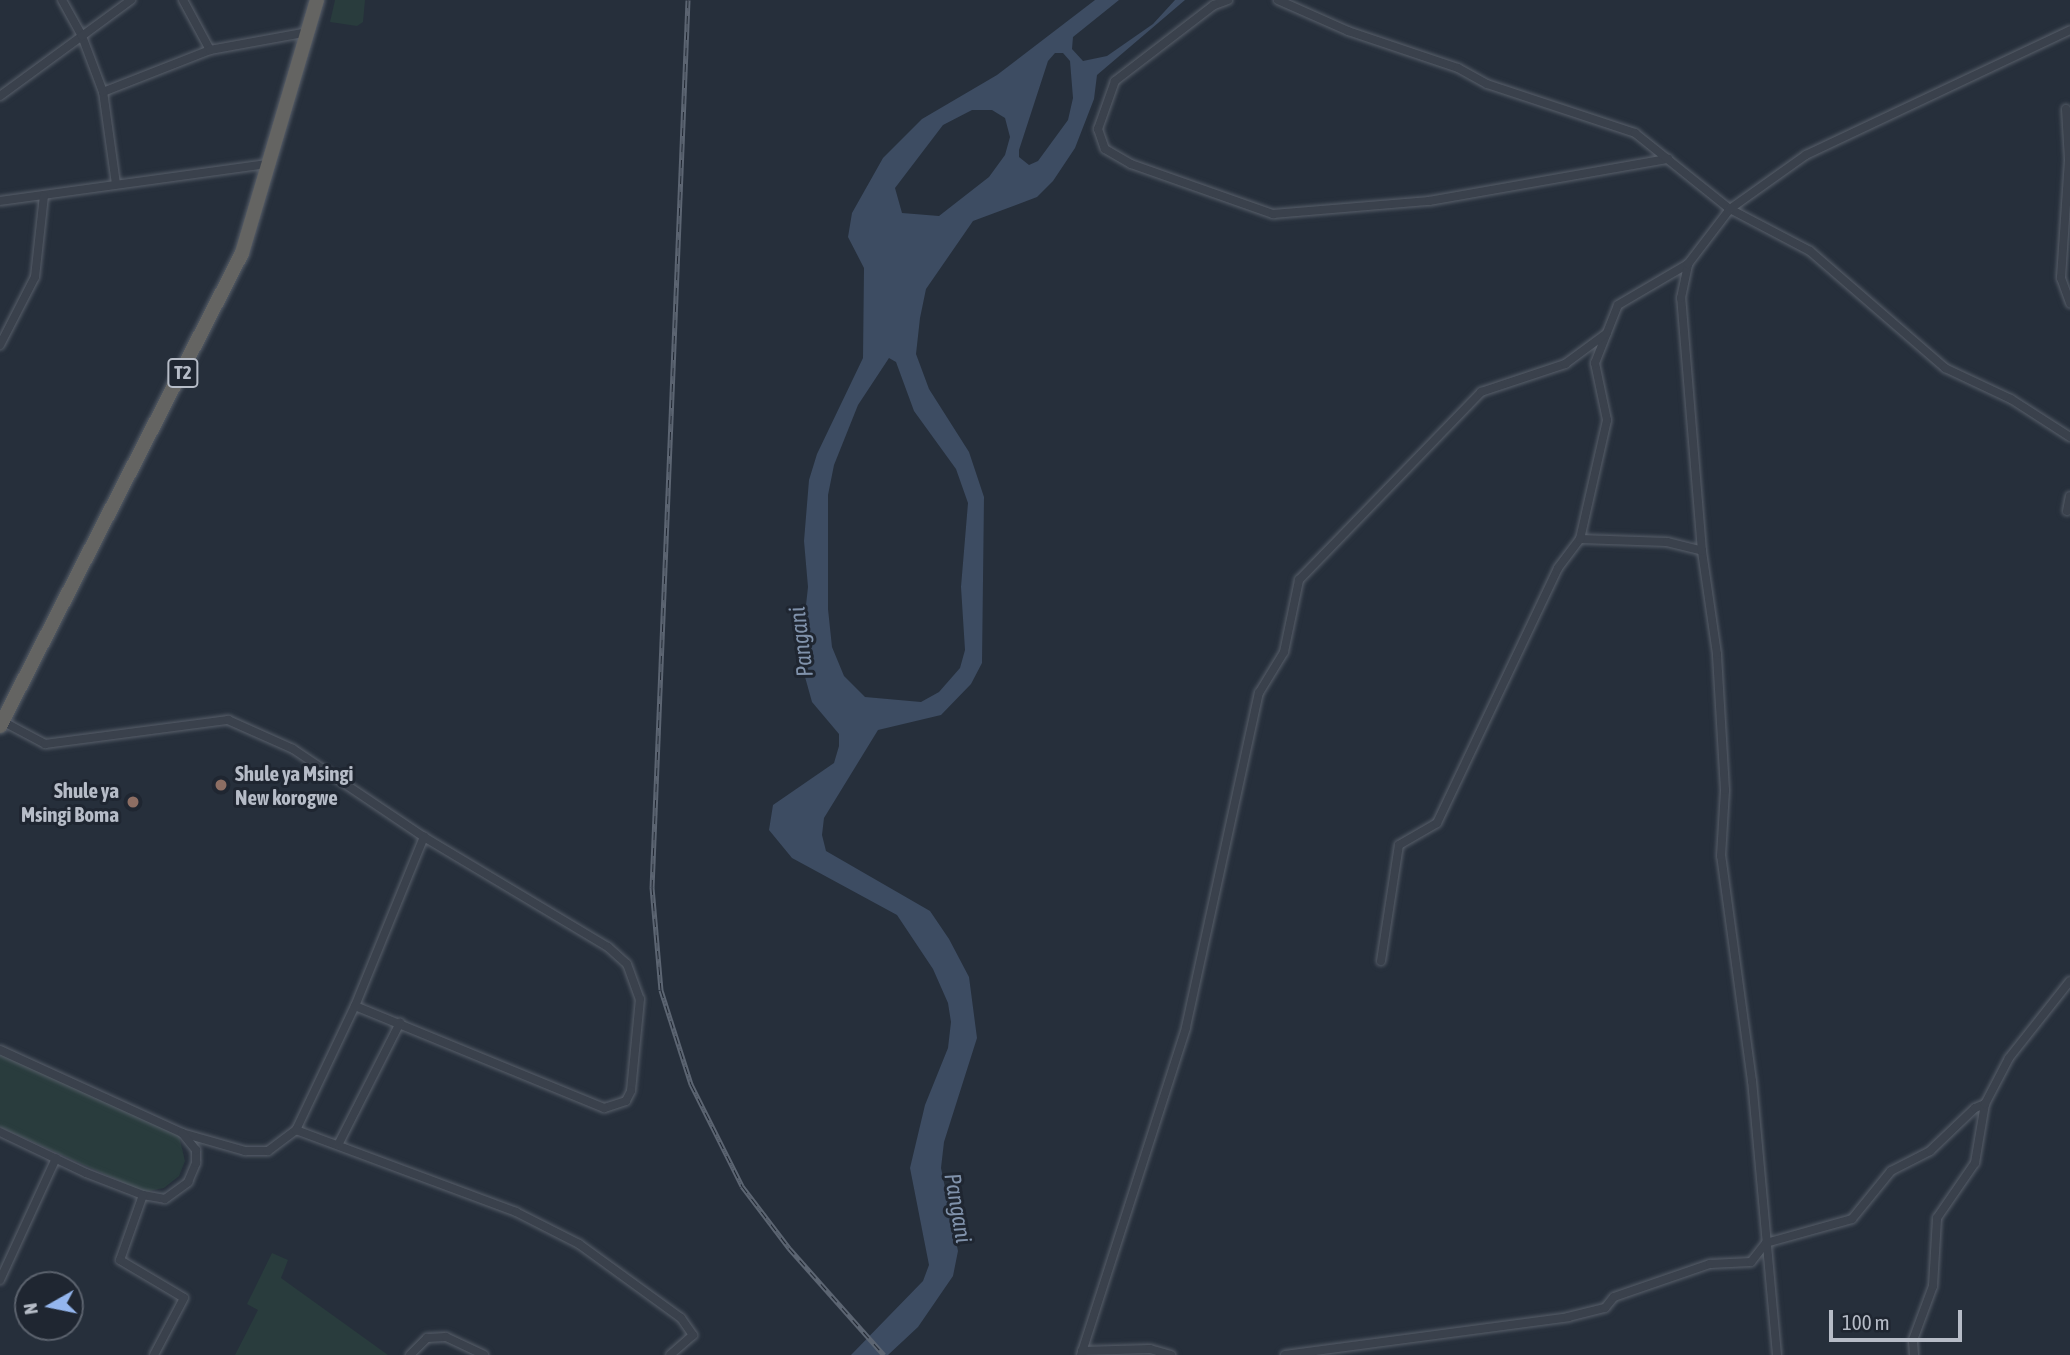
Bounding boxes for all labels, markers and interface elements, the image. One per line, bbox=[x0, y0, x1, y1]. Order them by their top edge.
road number: T2 bbox=[167, 358, 199, 388]
water label: Pangani bbox=[783, 605, 819, 679]
place label: Shule ya Msingi New korogwe bbox=[235, 760, 353, 810]
place label: Shule ya Msingi Boma bbox=[21, 777, 119, 827]
marker: Shule ya Msingi New korogwe bbox=[213, 777, 229, 793]
marker: Shule ya Msingi Boma bbox=[125, 794, 141, 810]
water label: Pangani bbox=[938, 1171, 978, 1245]
north arrow bbox=[14, 1271, 84, 1341]
scale bar bbox=[1832, 1296, 1965, 1340]
text: N bbox=[18, 1302, 42, 1316]
text: 100 m bbox=[1842, 1310, 1890, 1334]

